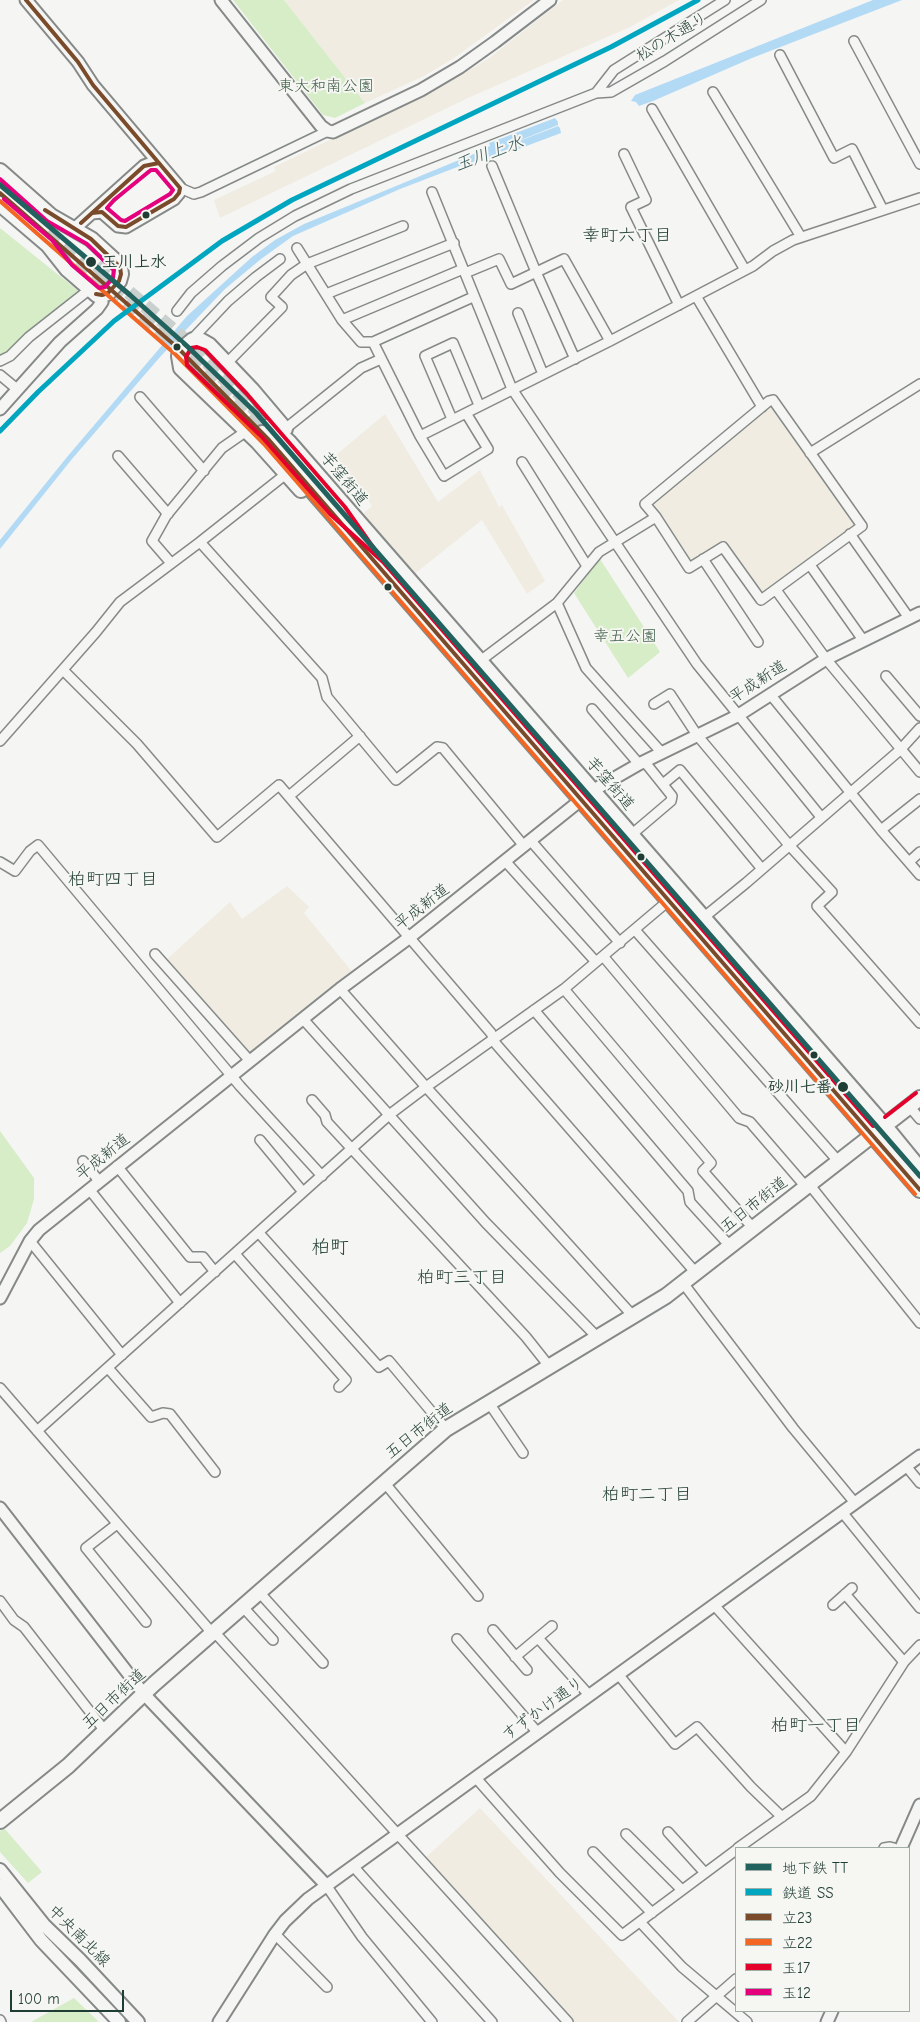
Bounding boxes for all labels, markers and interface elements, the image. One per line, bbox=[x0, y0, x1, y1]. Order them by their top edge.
street label: 松の木通り bbox=[633, 8, 711, 66]
park label: 東大和南公園 bbox=[278, 76, 374, 96]
water label: 玉川上水 bbox=[451, 132, 527, 176]
unlabelled marker bbox=[141, 210, 151, 220]
district label: 幸町六丁目 bbox=[582, 225, 672, 247]
place label: 玉川上水 bbox=[102, 252, 166, 272]
marker: 玉川上水 bbox=[84, 255, 98, 269]
unlabelled marker bbox=[172, 342, 182, 352]
street label: 芋窪街道 bbox=[316, 448, 372, 510]
unlabelled marker bbox=[383, 582, 393, 592]
park label: 幸五公園 bbox=[593, 626, 657, 646]
street label: 平成新道 bbox=[726, 657, 790, 707]
street label: 芋窪街道 bbox=[582, 754, 638, 814]
unlabelled marker bbox=[636, 852, 646, 862]
district label: 柏町四丁目 bbox=[68, 869, 158, 891]
street label: 平成新道 bbox=[391, 880, 453, 934]
unlabelled marker bbox=[809, 1050, 819, 1060]
place label: 砂川七番 bbox=[768, 1077, 832, 1097]
marker: 砂川七番 bbox=[836, 1080, 850, 1094]
street label: 平成新道 bbox=[72, 1129, 134, 1185]
street label: 五日市街道 bbox=[717, 1173, 791, 1237]
district label: 柏町 bbox=[311, 1237, 349, 1259]
district label: 柏町三丁目 bbox=[417, 1267, 507, 1289]
street label: 五日市街道 bbox=[382, 1399, 456, 1463]
district label: 柏町二丁目 bbox=[602, 1484, 692, 1506]
street label: 五日市街道 bbox=[78, 1665, 150, 1733]
street label: すずかけ通り bbox=[499, 1673, 587, 1745]
district label: 柏町一丁目 bbox=[771, 1715, 861, 1737]
legend bbox=[735, 1847, 910, 2012]
text: 地下鉄 TT bbox=[782, 1859, 848, 1877]
text: 鉄道 SS bbox=[782, 1884, 834, 1902]
street label: 中央南北線 bbox=[44, 1901, 114, 1971]
text: 立23 bbox=[782, 1909, 812, 1927]
text: 立22 bbox=[782, 1934, 813, 1952]
text: 玉17 bbox=[782, 1959, 810, 1977]
scale bar bbox=[12, 1980, 126, 2012]
text: 玉12 bbox=[782, 1984, 811, 2002]
text: 100 m bbox=[18, 1990, 60, 2008]

